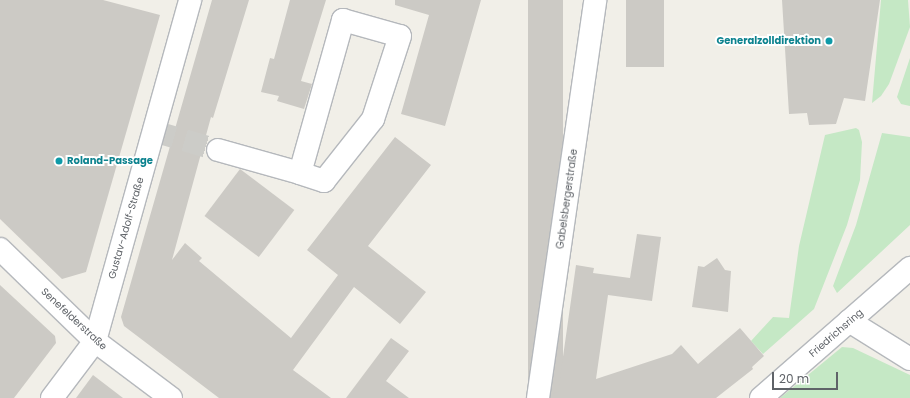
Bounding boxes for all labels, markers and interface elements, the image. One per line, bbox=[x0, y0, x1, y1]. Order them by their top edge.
place label: Generalzolldirektion bbox=[717, 35, 821, 47]
marker: Generalzolldirektion bbox=[824, 36, 834, 46]
street label: Gabelsbergerstraße bbox=[554, 148, 580, 250]
place label: Roland-Passage bbox=[67, 155, 153, 167]
marker: Roland-Passage bbox=[54, 156, 64, 166]
street label: Gustav-Adolf-Straße bbox=[106, 176, 146, 280]
street label: Senefelderstraße bbox=[39, 285, 109, 353]
street label: Friedrichsring bbox=[807, 306, 865, 360]
scale bar bbox=[774, 364, 840, 390]
text: 20 m bbox=[779, 370, 809, 387]

